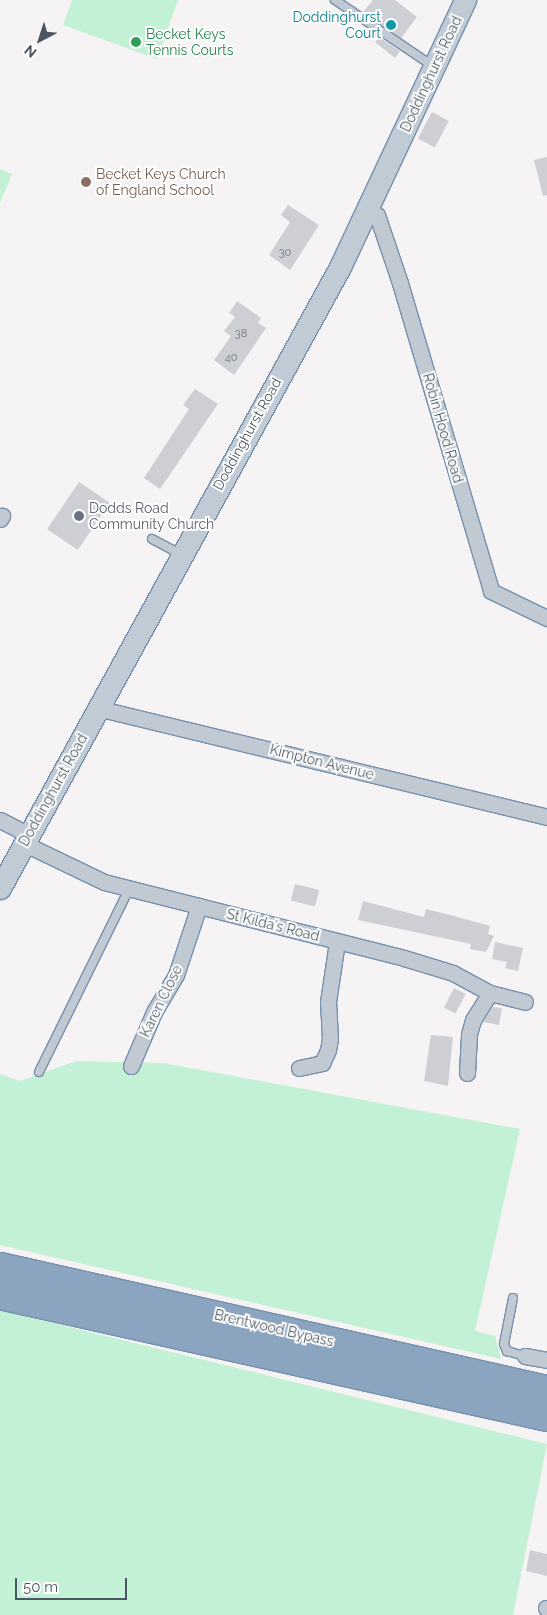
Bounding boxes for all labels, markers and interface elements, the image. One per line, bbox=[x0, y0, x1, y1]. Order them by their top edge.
place label: Doddinghurst Court bbox=[293, 9, 381, 41]
street label: Doddinghurst Road bbox=[397, 14, 465, 134]
north arrow bbox=[15, 15, 65, 65]
marker: Doddinghurst Court bbox=[385, 19, 397, 31]
place label: Becket Keys Tennis Courts bbox=[146, 26, 234, 58]
marker: Becket Keys Tennis Courts bbox=[130, 36, 142, 48]
text: N bbox=[21, 42, 40, 61]
place label: Becket Keys Church of England School bbox=[96, 166, 226, 198]
marker: Becket Keys Church of England School bbox=[80, 176, 92, 188]
house number: 30 bbox=[279, 246, 291, 260]
house number: 38 bbox=[235, 327, 247, 341]
house number: 40 bbox=[225, 351, 237, 365]
street label: Robin Hood Road bbox=[419, 371, 467, 485]
street label: Doddinghurst Road bbox=[209, 375, 285, 493]
place label: Dodds Road Community Church bbox=[89, 500, 215, 532]
marker: Dodds Road Community Church bbox=[73, 510, 85, 522]
street label: Doddinghurst Road bbox=[15, 731, 91, 849]
street label: Kimpton Avenue bbox=[268, 741, 376, 783]
street label: St Kilda's Road bbox=[225, 905, 321, 945]
street label: Karen Close bbox=[136, 962, 186, 1040]
street label: Brentwood Bypass bbox=[213, 1306, 335, 1350]
scale bar bbox=[18, 1568, 130, 1600]
text: 50 m bbox=[23, 1578, 58, 1596]

